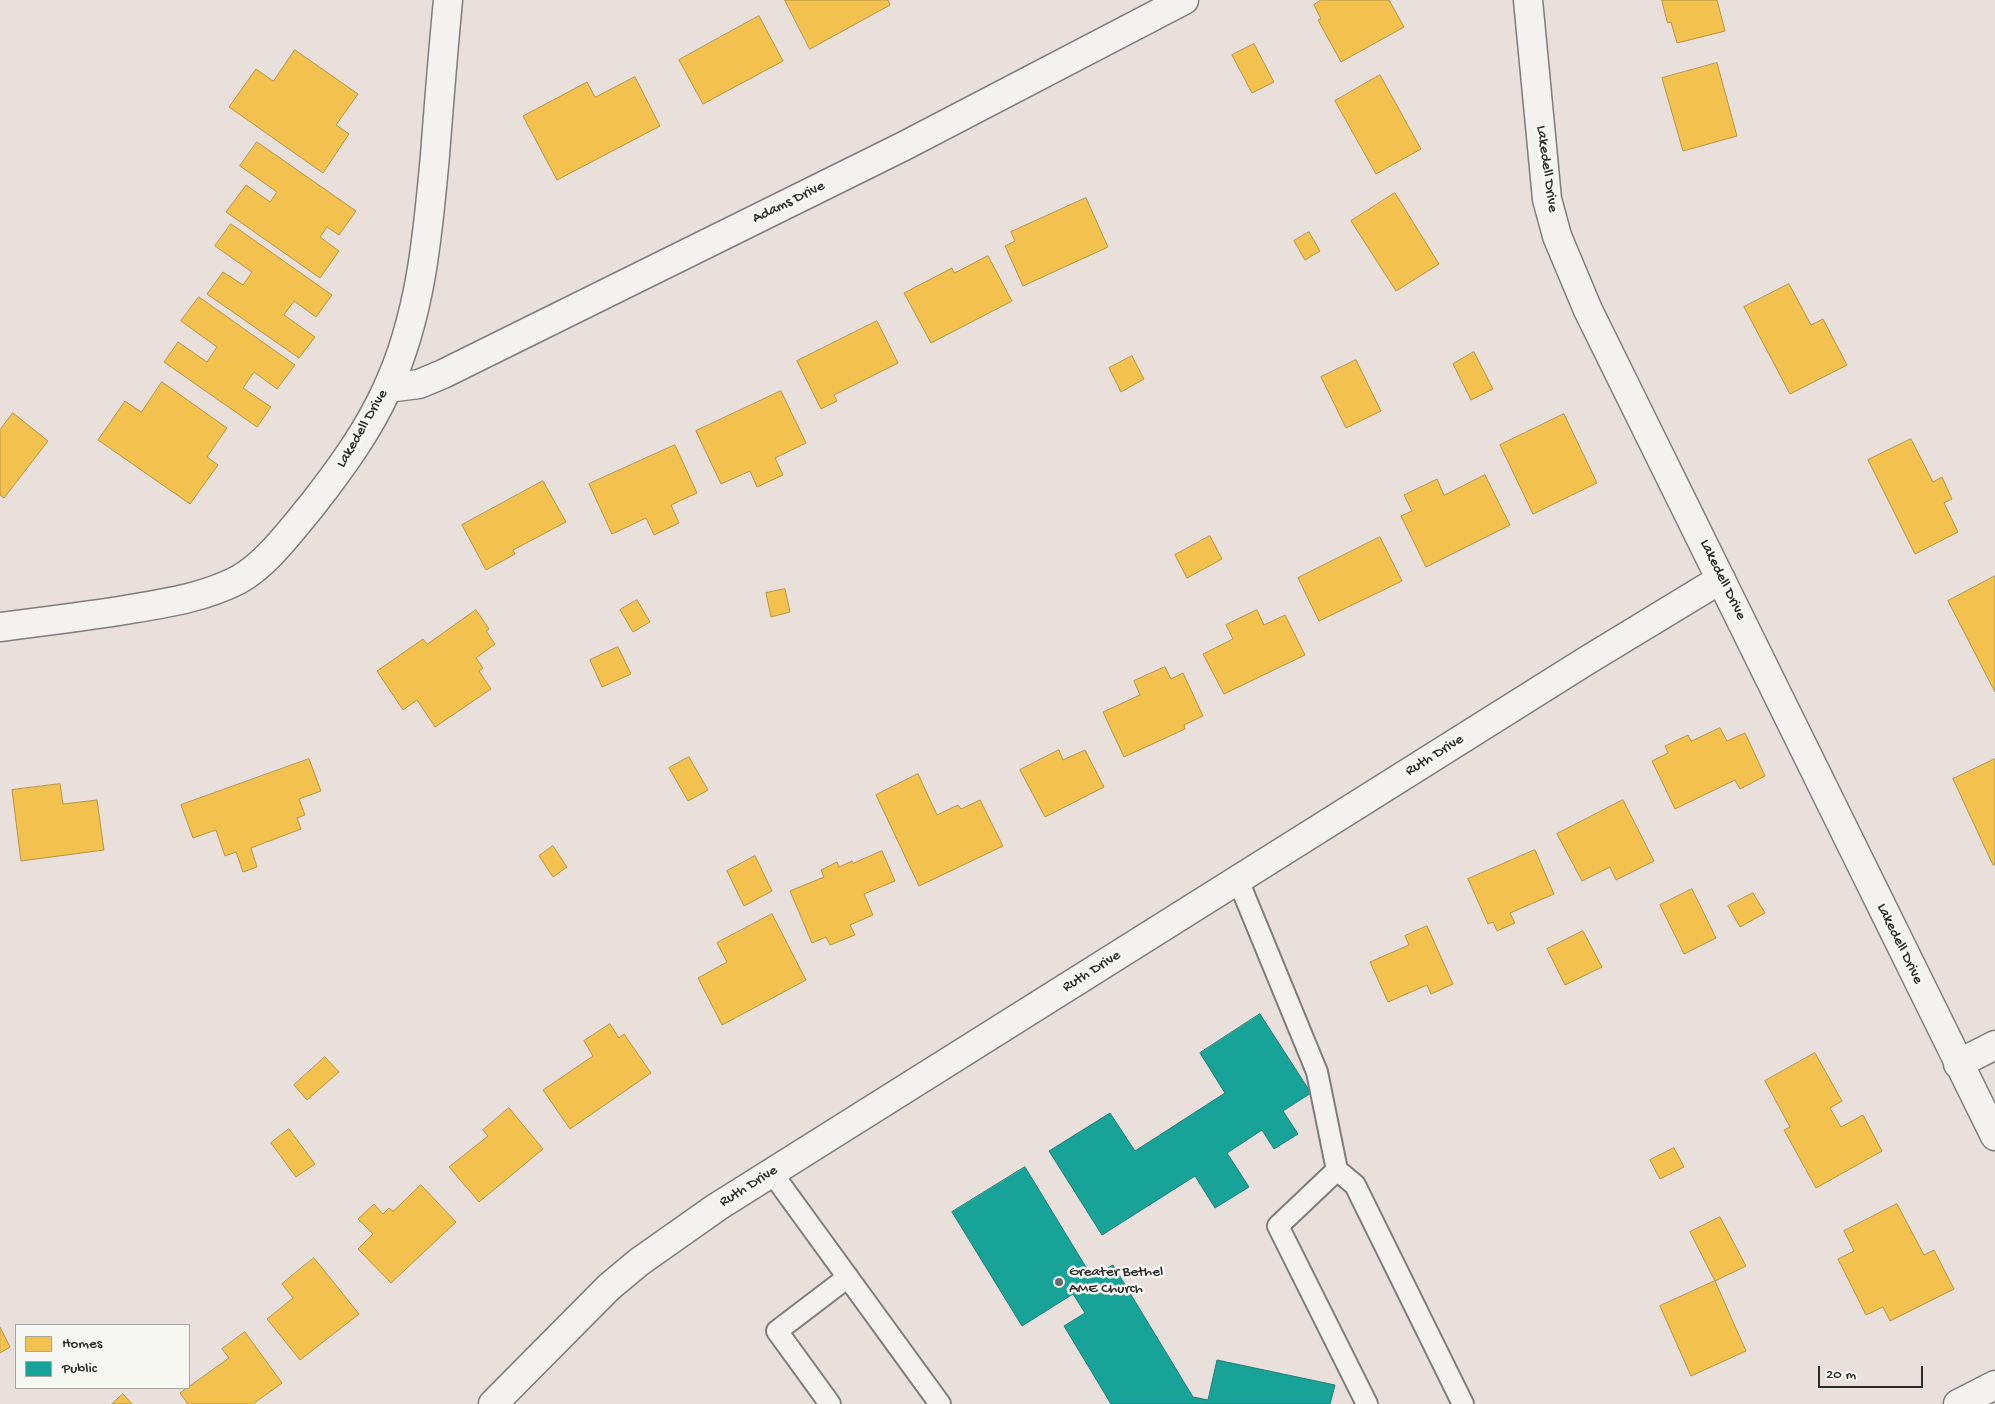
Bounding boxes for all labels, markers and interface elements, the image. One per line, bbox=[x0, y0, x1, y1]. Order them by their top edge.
street label: Lakedell Drive bbox=[1531, 124, 1561, 214]
street label: Adams Drive bbox=[750, 178, 828, 228]
street label: Lakedell Drive bbox=[333, 387, 393, 471]
street label: Lakedell Drive bbox=[1695, 537, 1749, 623]
street label: Ruth Drive bbox=[1403, 731, 1467, 781]
street label: Lakedell Drive bbox=[1872, 901, 1926, 987]
street label: Ruth Drive bbox=[1060, 947, 1124, 997]
street label: Ruth Drive bbox=[717, 1162, 781, 1212]
place label: Greater Bethel AME Church bbox=[1069, 1264, 1163, 1299]
marker: Greater Bethel AME Church bbox=[1053, 1276, 1065, 1288]
legend bbox=[15, 1324, 190, 1389]
text: Homes bbox=[62, 1335, 102, 1353]
scale bar bbox=[1820, 1356, 1925, 1388]
text: Public bbox=[62, 1360, 97, 1378]
text: 20 m bbox=[1826, 1366, 1856, 1384]

